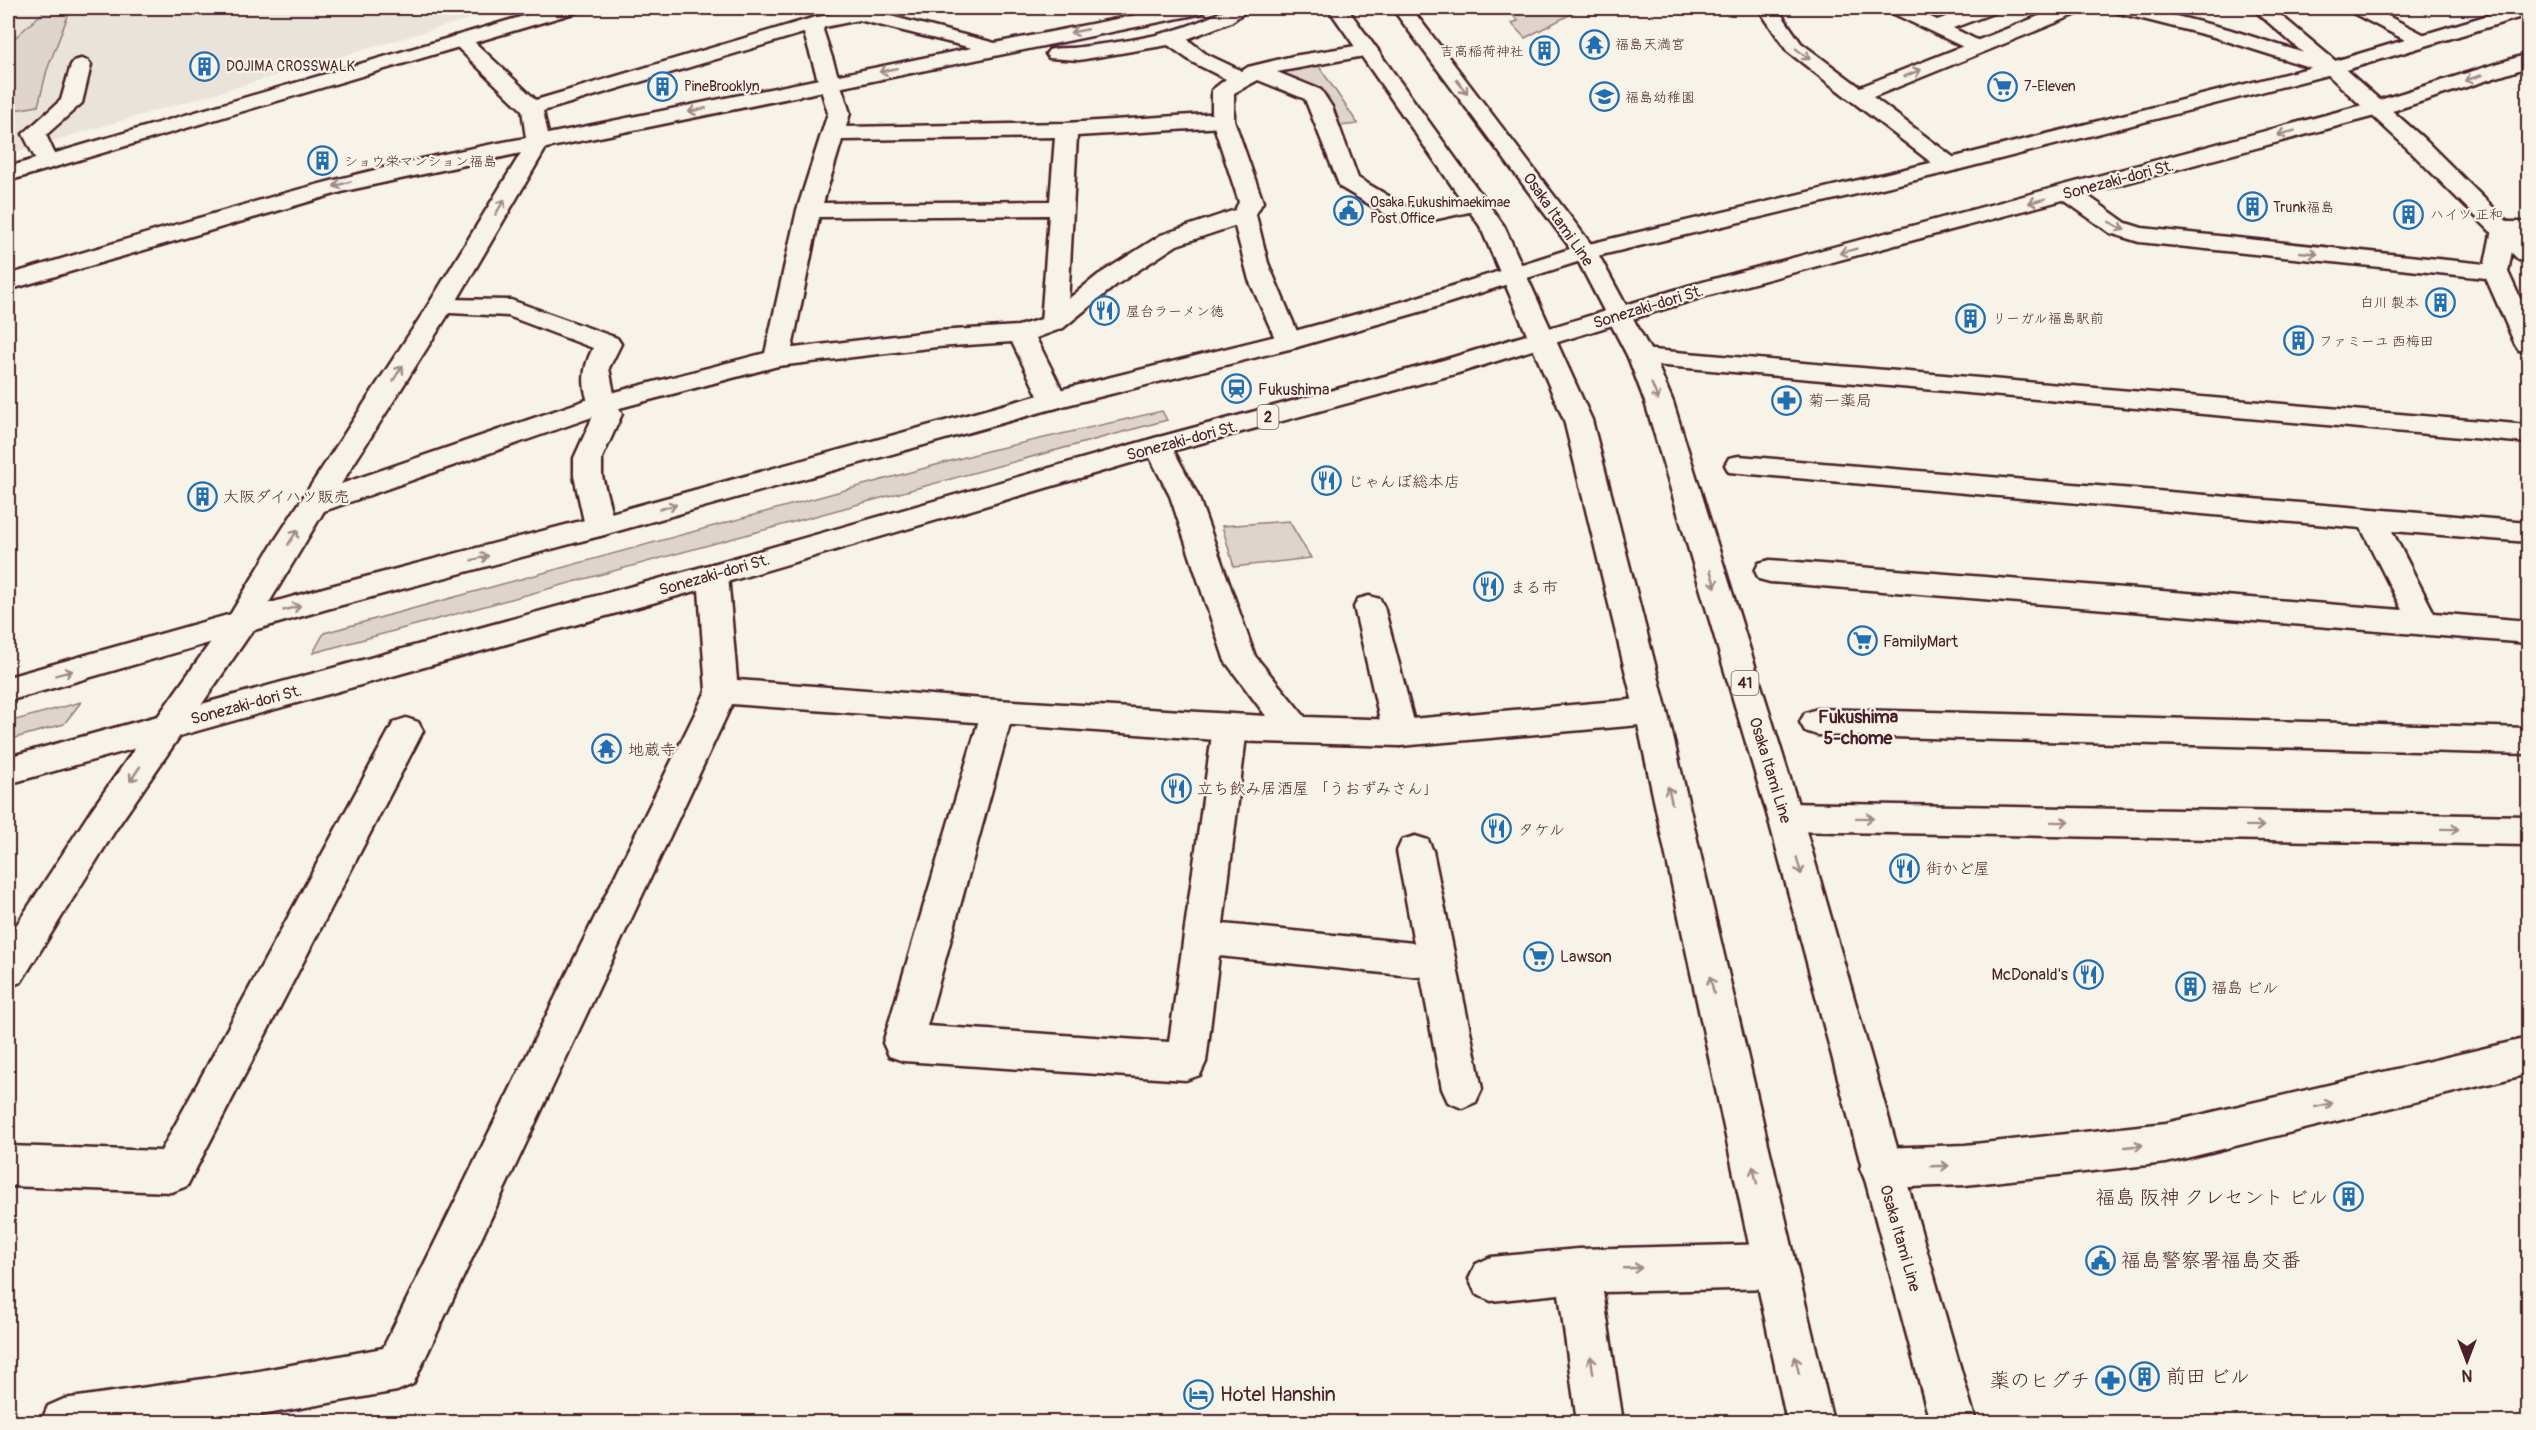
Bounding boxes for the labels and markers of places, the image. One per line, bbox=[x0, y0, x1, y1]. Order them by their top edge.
temple icon: 福島天満宮 bbox=[1578, 28, 1610, 60]
building icon: 吉高稲荷神社 bbox=[1529, 35, 1561, 67]
place label: 福島天満宮 bbox=[1615, 36, 1685, 53]
place label: 吉高稲荷神社 bbox=[1440, 43, 1524, 60]
building icon: DOJIMA CROSSWALK bbox=[189, 50, 221, 82]
place label: DOJIMA CROSSWALK bbox=[226, 58, 356, 75]
building icon: PineBrooklyn bbox=[647, 70, 679, 102]
supermarket icon: 7-Eleven bbox=[1987, 70, 2019, 102]
place label: PineBrooklyn bbox=[684, 78, 760, 95]
place label: 7-Eleven bbox=[2024, 78, 2076, 95]
school or university icon: 福島幼稚園 bbox=[1588, 81, 1620, 113]
place label: 福島幼稚園 bbox=[1625, 89, 1695, 106]
building icon: ショウ栄マンション福島 bbox=[307, 145, 339, 177]
place label: ショウ栄マンション福島 bbox=[344, 153, 497, 170]
building icon: Trunk福島 bbox=[2236, 191, 2268, 223]
public building icon: Osaka Fukushimaekimae Post Office bbox=[1333, 194, 1365, 226]
place label: Osaka Fukushimaekimae Post Office bbox=[1370, 194, 1510, 227]
building icon: ハイツ 正和 bbox=[2393, 198, 2425, 230]
place label: Trunk福島 bbox=[2273, 199, 2334, 216]
place label: ハイツ 正和 bbox=[2430, 206, 2503, 223]
building icon: 白川 製本 bbox=[2424, 286, 2456, 318]
place label: 白川 製本 bbox=[2360, 294, 2419, 311]
restaurant icon: 屋台ラーメン徳 bbox=[1089, 295, 1121, 327]
building icon: リーガル福島駅前 bbox=[1955, 302, 1987, 334]
place label: 屋台ラーメン徳 bbox=[1126, 303, 1224, 320]
place label: リーガル福島駅前 bbox=[1992, 310, 2104, 327]
building icon: ファミーユ 西梅田 bbox=[2282, 325, 2314, 357]
place label: ファミーユ 西梅田 bbox=[2319, 333, 2434, 350]
station icon: Fukushima bbox=[1221, 373, 1253, 405]
place label: Fukushima bbox=[1258, 380, 1329, 400]
pharmacy icon: 菊一薬局 bbox=[1771, 384, 1803, 416]
place label: 菊一薬局 bbox=[1808, 391, 1872, 411]
restaurant icon: じゃんぼ総本店 bbox=[1311, 465, 1343, 497]
place label: じゃんぼ総本店 bbox=[1348, 472, 1460, 492]
building icon: 大阪ダイハツ販売 bbox=[186, 480, 218, 512]
place label: 大阪ダイハツ販売 bbox=[223, 487, 349, 507]
restaurant icon: まる市 bbox=[1473, 571, 1505, 603]
place label: まる市 bbox=[1510, 578, 1558, 598]
supermarket icon: FamilyMart bbox=[1846, 625, 1878, 657]
place label: FamilyMart bbox=[1883, 632, 1958, 652]
temple icon: 地蔵寺 bbox=[591, 733, 623, 765]
place label: 地蔵寺 bbox=[628, 740, 676, 760]
restaurant icon: 立ち飲み居酒屋 「うおずみさん」 bbox=[1160, 772, 1192, 804]
place label: 立ち飲み居酒屋 「うおずみさん」 bbox=[1197, 779, 1439, 799]
restaurant icon: タケル bbox=[1481, 813, 1513, 845]
place label: タケル bbox=[1518, 820, 1565, 840]
restaurant icon: 街かど屋 bbox=[1889, 852, 1921, 884]
place label: 街かど屋 bbox=[1926, 859, 1990, 879]
supermarket icon: Lawson bbox=[1523, 940, 1555, 972]
place label: Lawson bbox=[1560, 947, 1612, 967]
restaurant icon: McDonald's bbox=[2073, 958, 2105, 990]
place label: McDonald's bbox=[1991, 965, 2068, 985]
building icon: 福島 ビル bbox=[2174, 971, 2206, 1003]
place label: 福島 ビル bbox=[2211, 978, 2278, 998]
building icon: 福島 阪神 クレセント ビル bbox=[2333, 1181, 2365, 1213]
place label: 福島 阪神 クレセント ビル bbox=[2095, 1185, 2328, 1210]
public building icon: 福島警察署福島交番 bbox=[2084, 1244, 2116, 1276]
place label: 福島警察署福島交番 bbox=[2121, 1248, 2301, 1273]
building icon: 前田 ビル bbox=[2129, 1360, 2161, 1392]
pharmacy icon: 薬のヒグチ bbox=[2095, 1364, 2127, 1396]
place label: 前田 ビル bbox=[2166, 1364, 2250, 1389]
place label: 薬のヒグチ bbox=[1990, 1368, 2090, 1393]
hotel icon: Hotel Hanshin bbox=[1183, 1378, 1215, 1410]
place label: Hotel Hanshin bbox=[1220, 1382, 1336, 1407]

